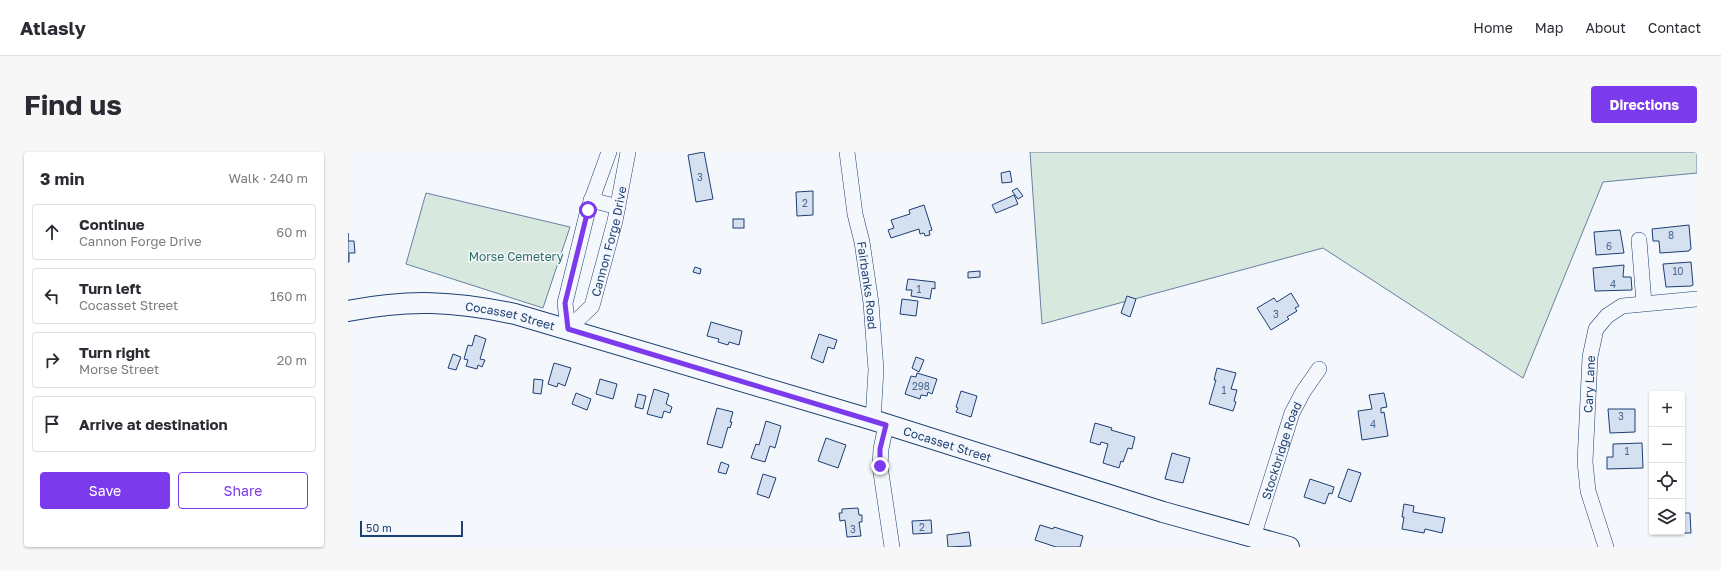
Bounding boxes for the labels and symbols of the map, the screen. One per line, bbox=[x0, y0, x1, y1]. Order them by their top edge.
house number: 3 bbox=[697, 171, 703, 183]
street label: Cannon Forge Drive bbox=[587, 185, 629, 298]
house number: 2 bbox=[802, 197, 808, 209]
route start bbox=[579, 201, 597, 219]
house number: 8 bbox=[1668, 229, 1674, 241]
street label: Fairbanks Road bbox=[854, 240, 880, 330]
house number: 6 bbox=[1606, 240, 1612, 252]
park label: Morse Cemetery bbox=[469, 249, 564, 264]
house number: 10 bbox=[1672, 265, 1684, 277]
house number: 4 bbox=[1610, 278, 1616, 290]
house number: 1 bbox=[917, 283, 922, 295]
street label: Cocasset Street bbox=[464, 298, 557, 333]
house number: 3 bbox=[1273, 308, 1279, 320]
street label: Cary Lane bbox=[1580, 355, 1598, 413]
house number: 298 bbox=[912, 380, 930, 392]
house number: 1 bbox=[1222, 384, 1227, 396]
street label: Stockbridge Road bbox=[1258, 399, 1304, 501]
house number: 3 bbox=[1618, 410, 1624, 422]
house number: 4 bbox=[1370, 418, 1376, 430]
street label: Cocasset Street bbox=[902, 423, 994, 465]
house number: 1 bbox=[1625, 445, 1630, 457]
route end bbox=[871, 457, 889, 475]
scale bar bbox=[360, 519, 463, 538]
house number: 2 bbox=[919, 521, 925, 533]
house number: 3 bbox=[850, 523, 856, 535]

